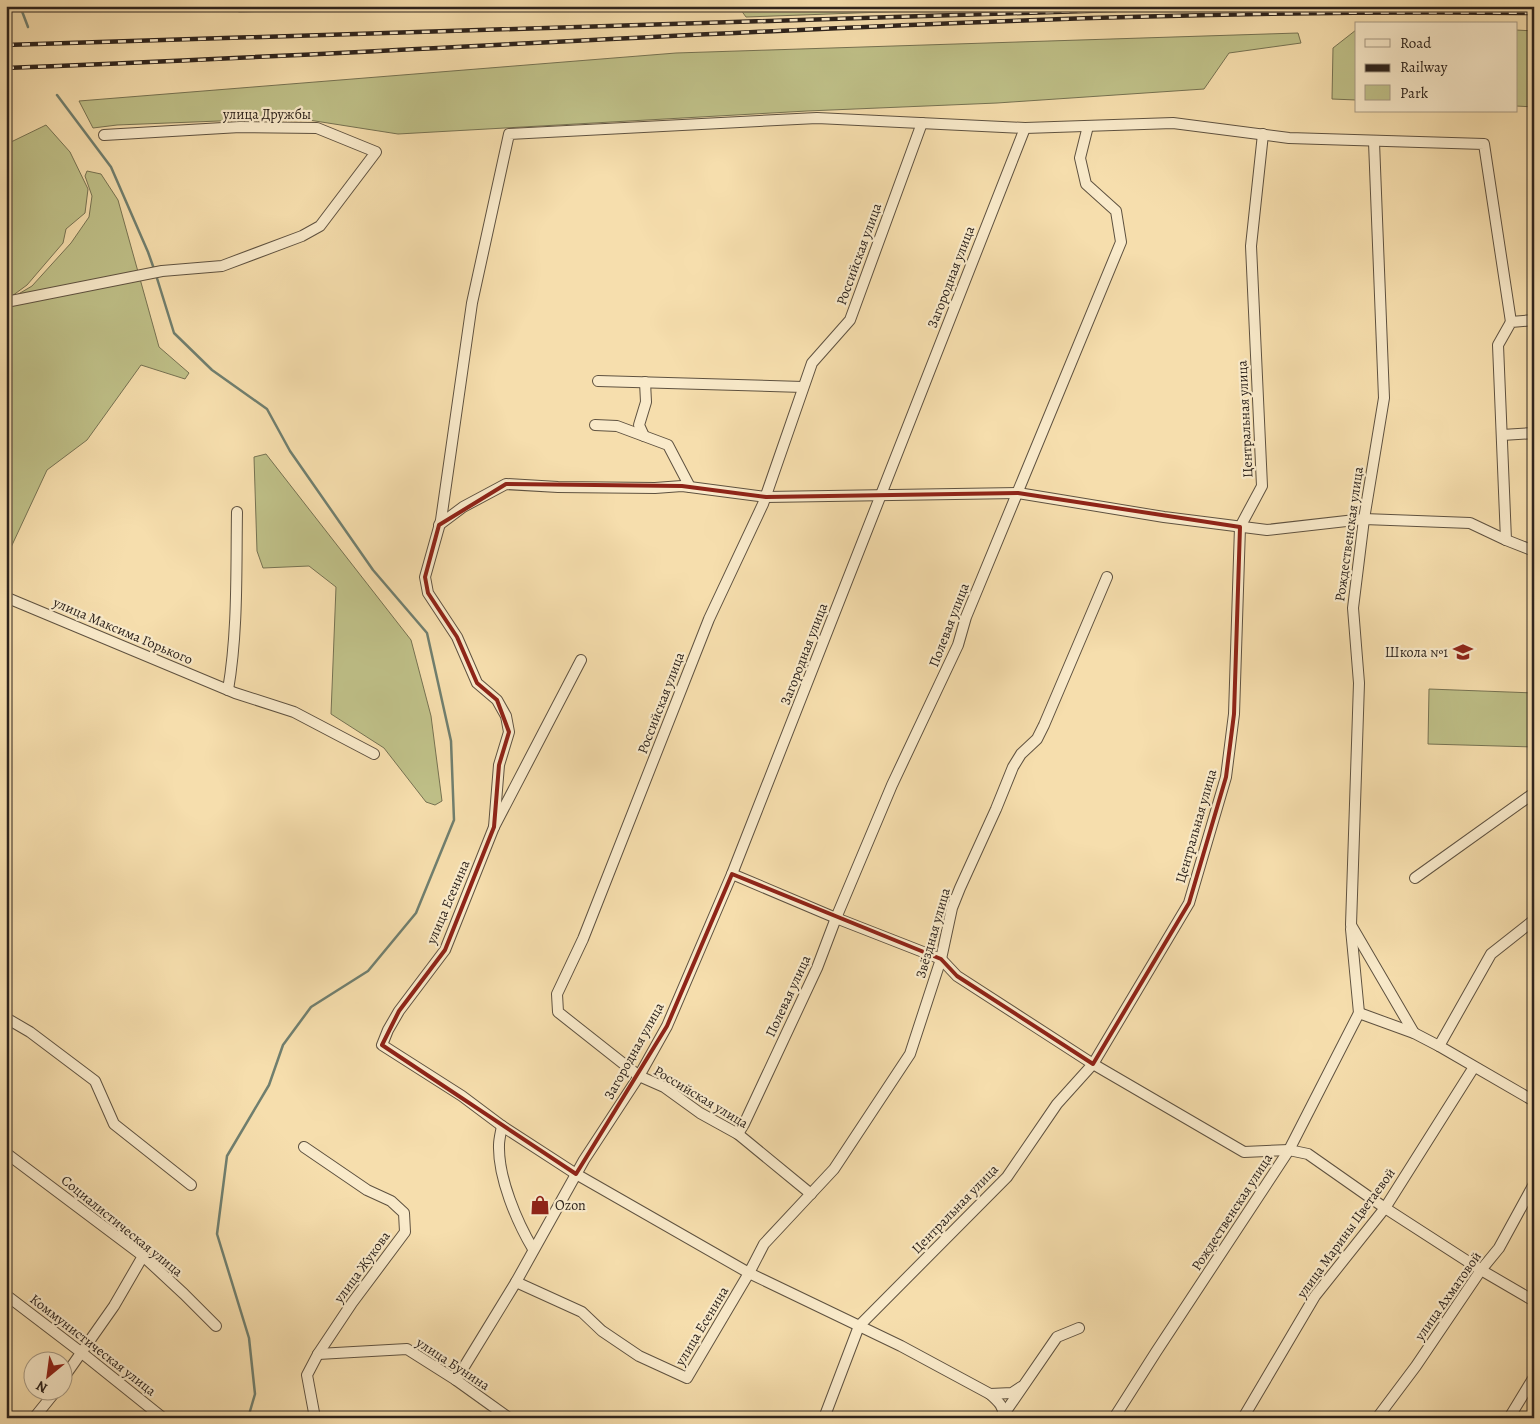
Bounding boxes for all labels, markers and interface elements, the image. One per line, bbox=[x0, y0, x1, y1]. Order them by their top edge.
legend bbox=[1355, 22, 1518, 112]
text: Road bbox=[1400, 33, 1432, 53]
text: Railway bbox=[1400, 57, 1448, 77]
text: Park bbox=[1400, 83, 1429, 103]
street label: улица Дружбы bbox=[222, 105, 311, 124]
street label: Российская улица bbox=[832, 200, 886, 308]
street label: Загородная улица bbox=[923, 223, 979, 331]
street label: Центральная улица bbox=[1232, 359, 1258, 478]
street label: Рождественская улица bbox=[1330, 465, 1368, 603]
street label: Полевая улица bbox=[924, 580, 974, 670]
street label: улица Максима Горького bbox=[49, 593, 196, 669]
street label: Загородная улица bbox=[776, 600, 832, 708]
school or university icon: Школа №1 bbox=[1452, 641, 1474, 663]
place label: Школа №1 bbox=[1385, 643, 1448, 662]
street label: Российская улица bbox=[633, 649, 689, 756]
street label: Центральная улица bbox=[1171, 766, 1221, 885]
street label: улица Есенина bbox=[421, 857, 474, 948]
street label: Звёздная улица bbox=[911, 885, 955, 980]
street label: Полевая улица bbox=[761, 951, 816, 1040]
street label: Загородная улица bbox=[600, 999, 669, 1103]
street label: Российская улица bbox=[650, 1061, 752, 1133]
street label: Рождественская улица bbox=[1187, 1149, 1277, 1274]
street label: Центральная улица bbox=[907, 1160, 1003, 1258]
street label: улица Марины Цветаевой bbox=[1292, 1164, 1400, 1303]
street label: Социалистическая улица bbox=[57, 1171, 187, 1281]
shop icon: Ozon bbox=[529, 1194, 551, 1216]
place label: Ozon bbox=[555, 1196, 586, 1215]
street label: улица Жукова bbox=[329, 1227, 395, 1308]
street label: улица Ахматовой bbox=[1410, 1248, 1486, 1345]
street label: улица Есенина bbox=[670, 1282, 734, 1370]
street label: Коммунистическая улица bbox=[26, 1290, 161, 1401]
street label: улица Бунина bbox=[412, 1333, 494, 1395]
north arrow bbox=[22, 1352, 72, 1402]
text: N bbox=[33, 1376, 51, 1398]

